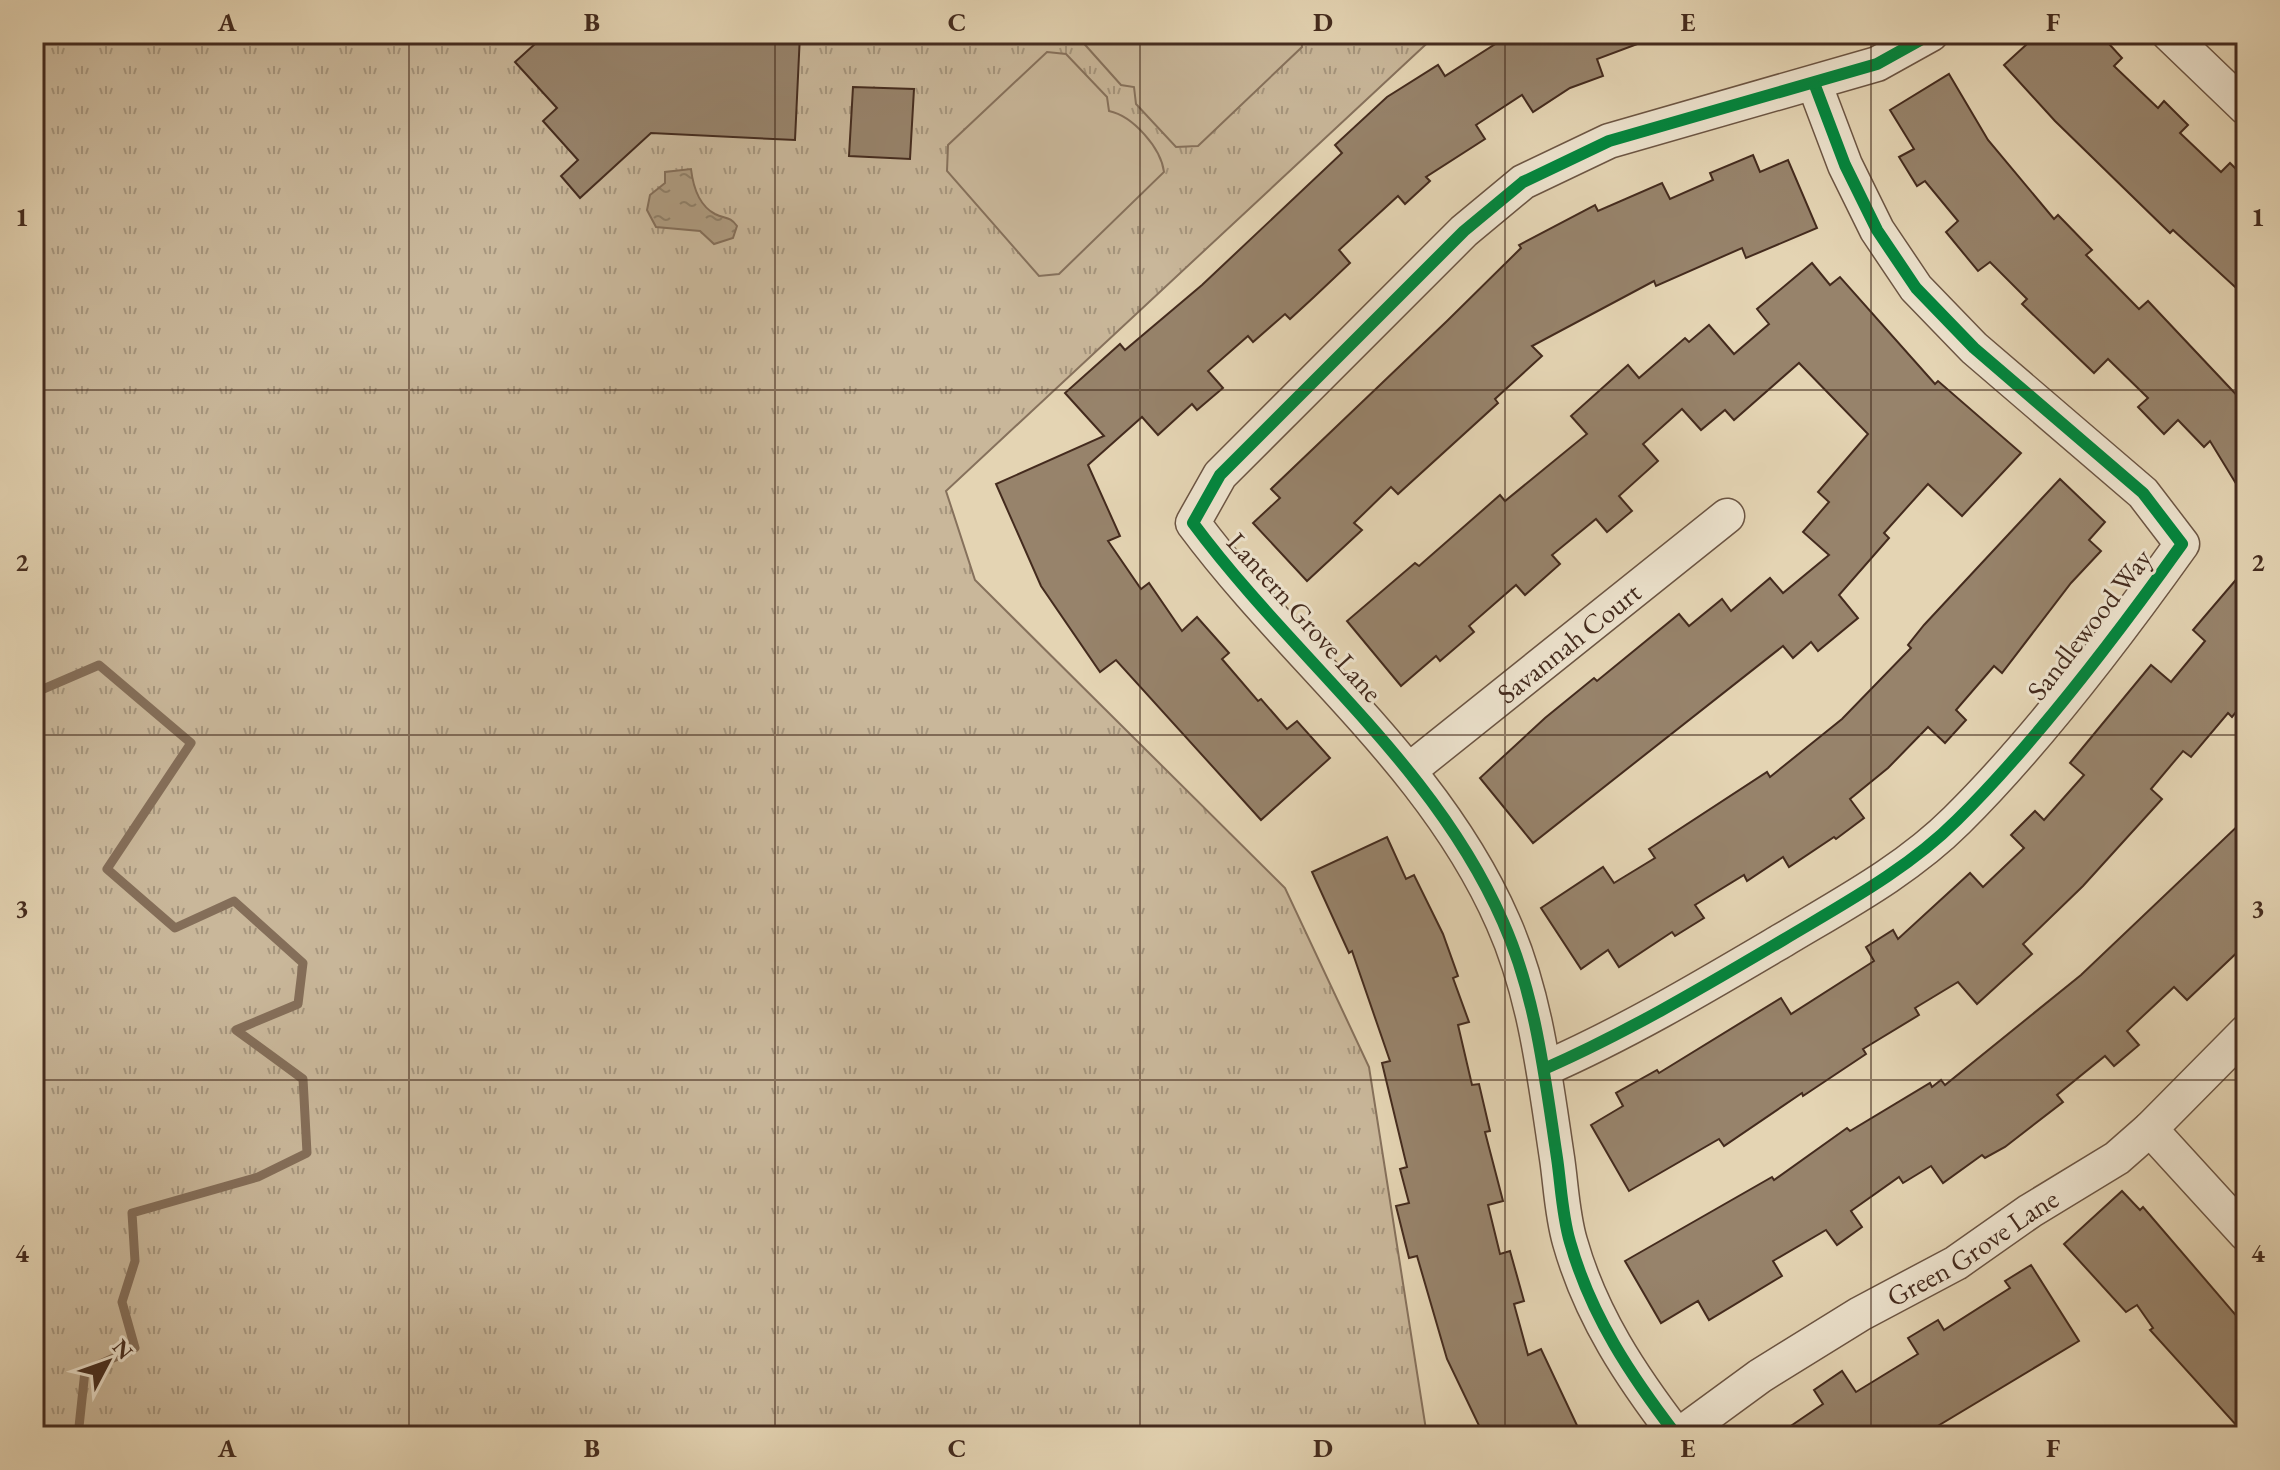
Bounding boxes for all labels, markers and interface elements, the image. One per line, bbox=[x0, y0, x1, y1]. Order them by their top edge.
text: A bbox=[217, 5, 237, 39]
text: B bbox=[584, 5, 600, 39]
text: C bbox=[948, 5, 966, 39]
text: D bbox=[1313, 5, 1333, 39]
text: E bbox=[1681, 5, 1696, 39]
text: F bbox=[2046, 5, 2060, 39]
text: 1 bbox=[15, 200, 29, 234]
text: 1 bbox=[2251, 200, 2265, 234]
street label: Lantern Grove Lane bbox=[1219, 525, 1391, 709]
street label: Sandlewood Way bbox=[2019, 540, 2160, 707]
text: 2 bbox=[15, 545, 29, 579]
text: 2 bbox=[2251, 545, 2265, 579]
street label: Savannah Court bbox=[1489, 574, 1648, 711]
text: 3 bbox=[15, 891, 29, 925]
text: 3 bbox=[2251, 891, 2265, 925]
street label: Green Grove Lane bbox=[1880, 1180, 2065, 1315]
text: 4 bbox=[15, 1236, 29, 1270]
text: 4 bbox=[2251, 1236, 2265, 1270]
north arrow bbox=[68, 1322, 148, 1402]
text: N bbox=[106, 1333, 140, 1366]
text: A bbox=[217, 1431, 237, 1465]
text: B bbox=[584, 1431, 600, 1465]
text: C bbox=[948, 1431, 966, 1465]
text: D bbox=[1313, 1431, 1333, 1465]
text: E bbox=[1681, 1431, 1696, 1465]
text: F bbox=[2046, 1431, 2060, 1465]

